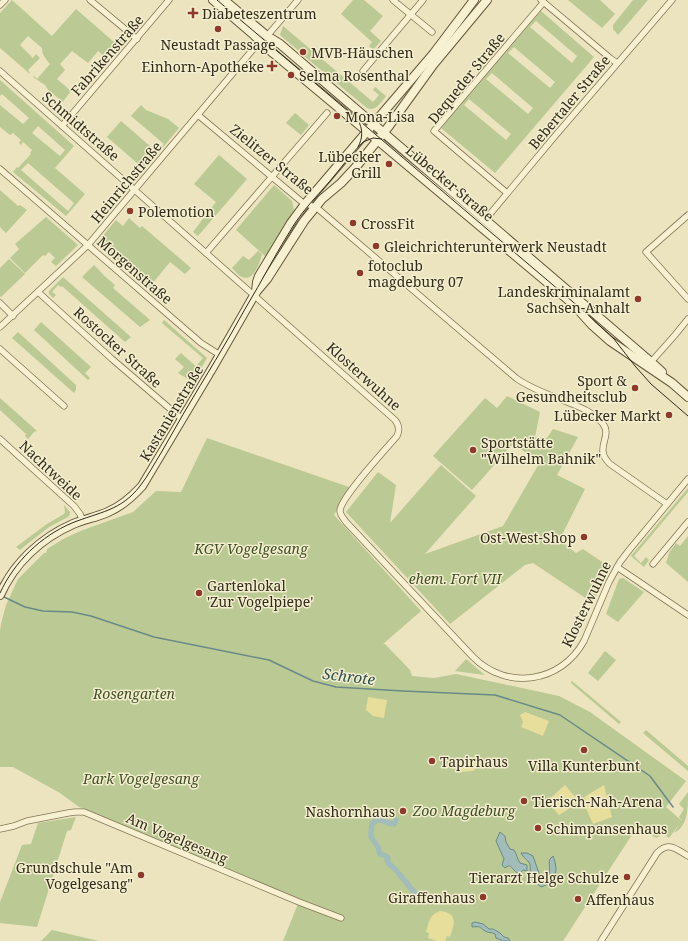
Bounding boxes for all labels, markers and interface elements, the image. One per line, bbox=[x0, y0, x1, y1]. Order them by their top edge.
place label: Diabeteszentrum bbox=[202, 4, 317, 23]
marker: Diabeteszentrum bbox=[187, 7, 199, 19]
street label: Fabrikenstraße bbox=[66, 10, 148, 100]
marker: Neustadt Passage bbox=[213, 24, 223, 34]
street label: Dequeder Straße bbox=[423, 28, 509, 128]
place label: Neustadt Passage bbox=[160, 35, 276, 54]
place label: MVB-Häuschen bbox=[311, 43, 414, 62]
marker: MVB-Häuschen bbox=[298, 47, 308, 57]
street label: Bebertaler Straße bbox=[524, 51, 614, 153]
place label: Einhorn-Apotheke bbox=[142, 57, 264, 76]
marker: Einhorn-Apotheke bbox=[267, 61, 277, 71]
place label: Selma Rosenthal bbox=[299, 66, 410, 85]
marker: Selma Rosenthal bbox=[286, 70, 296, 80]
street label: Schmidtstraße bbox=[38, 87, 124, 165]
place label: Mona-Lisa bbox=[345, 107, 415, 126]
marker: Mona-Lisa bbox=[332, 111, 342, 121]
street label: Zielitzer Straße bbox=[226, 119, 318, 199]
street label: Heinrichstraße bbox=[86, 137, 166, 227]
street label: Lübecker Straße bbox=[402, 141, 498, 225]
place label: Lübecker Grill bbox=[318, 147, 382, 182]
marker: Lübecker Grill bbox=[384, 159, 394, 169]
place label: Polemotion bbox=[138, 202, 214, 221]
marker: Polemotion bbox=[125, 206, 135, 216]
place label: CrossFit bbox=[361, 214, 415, 233]
marker: CrossFit bbox=[348, 218, 358, 228]
street label: Morgenstraße bbox=[93, 232, 177, 308]
place label: Gleichrichterunterwerk Neustadt bbox=[384, 237, 607, 256]
marker: Gleichrichterunterwerk Neustadt bbox=[371, 241, 381, 251]
place label: fotoclub magdeburg 07 bbox=[368, 256, 464, 291]
marker: fotoclub magdeburg 07 bbox=[355, 268, 365, 278]
place label: Landeskriminalamt Sachsen-Anhalt bbox=[498, 282, 630, 317]
marker: Landeskriminalamt Sachsen-Anhalt bbox=[633, 294, 643, 304]
street label: Rostocker Straße bbox=[70, 302, 166, 392]
street label: Klosterwuhne bbox=[323, 338, 405, 414]
street label: Kastanienstraße bbox=[135, 361, 207, 465]
place label: Sport & Gesundheitsclub bbox=[516, 371, 628, 406]
marker: Sport & Gesundheitsclub bbox=[630, 383, 640, 393]
place label: Lübecker Markt bbox=[554, 406, 661, 425]
marker: Lübecker Markt bbox=[664, 410, 674, 420]
place label: Sportstätte "Wilhelm Bahnik" bbox=[481, 433, 601, 468]
street label: Nachtweide bbox=[15, 436, 87, 504]
marker: Sportstätte "Wilhelm Bahnik" bbox=[468, 445, 478, 455]
place label: Ost-West-Shop bbox=[480, 528, 576, 547]
marker: Ost-West-Shop bbox=[579, 532, 589, 542]
park label: KGV Vogelgesang bbox=[193, 539, 309, 558]
street label: Klosterwuhne bbox=[557, 558, 615, 650]
park label: ehem. Fort VII bbox=[409, 569, 502, 588]
place label: Gartenlokal 'Zur Vogelpiepe' bbox=[207, 576, 313, 611]
marker: Gartenlokal 'Zur Vogelpiepe' bbox=[194, 588, 204, 598]
water label: Schrote bbox=[322, 663, 377, 689]
park label: Rosengarten bbox=[92, 684, 176, 703]
marker: Villa Kunterbunt bbox=[579, 745, 589, 755]
place label: Tapirhaus bbox=[440, 752, 508, 771]
marker: Tapirhaus bbox=[427, 756, 437, 766]
place label: Villa Kunterbunt bbox=[528, 756, 640, 775]
park label: Park Vogelgesang bbox=[82, 769, 200, 788]
place label: Tierisch-Nah-Arena bbox=[532, 792, 663, 811]
marker: Tierisch-Nah-Arena bbox=[519, 796, 529, 806]
park label: Zoo Magdeburg bbox=[412, 801, 516, 820]
place label: Nashornhaus bbox=[306, 802, 395, 821]
marker: Nashornhaus bbox=[398, 806, 408, 816]
street label: Am Vogelgesang bbox=[123, 808, 231, 868]
place label: Schimpansenhaus bbox=[546, 819, 667, 838]
marker: Schimpansenhaus bbox=[533, 823, 543, 833]
place label: Grundschule "Am Vogelgesang" bbox=[16, 858, 133, 893]
place label: Tierarzt Helge Schulze bbox=[469, 868, 619, 887]
marker: Grundschule "Am Vogelgesang" bbox=[136, 870, 146, 880]
marker: Tierarzt Helge Schulze bbox=[622, 872, 632, 882]
place label: Giraffenhaus bbox=[388, 888, 475, 907]
place label: Affenhaus bbox=[586, 890, 654, 909]
marker: Giraffenhaus bbox=[478, 892, 488, 902]
marker: Affenhaus bbox=[573, 894, 583, 904]

